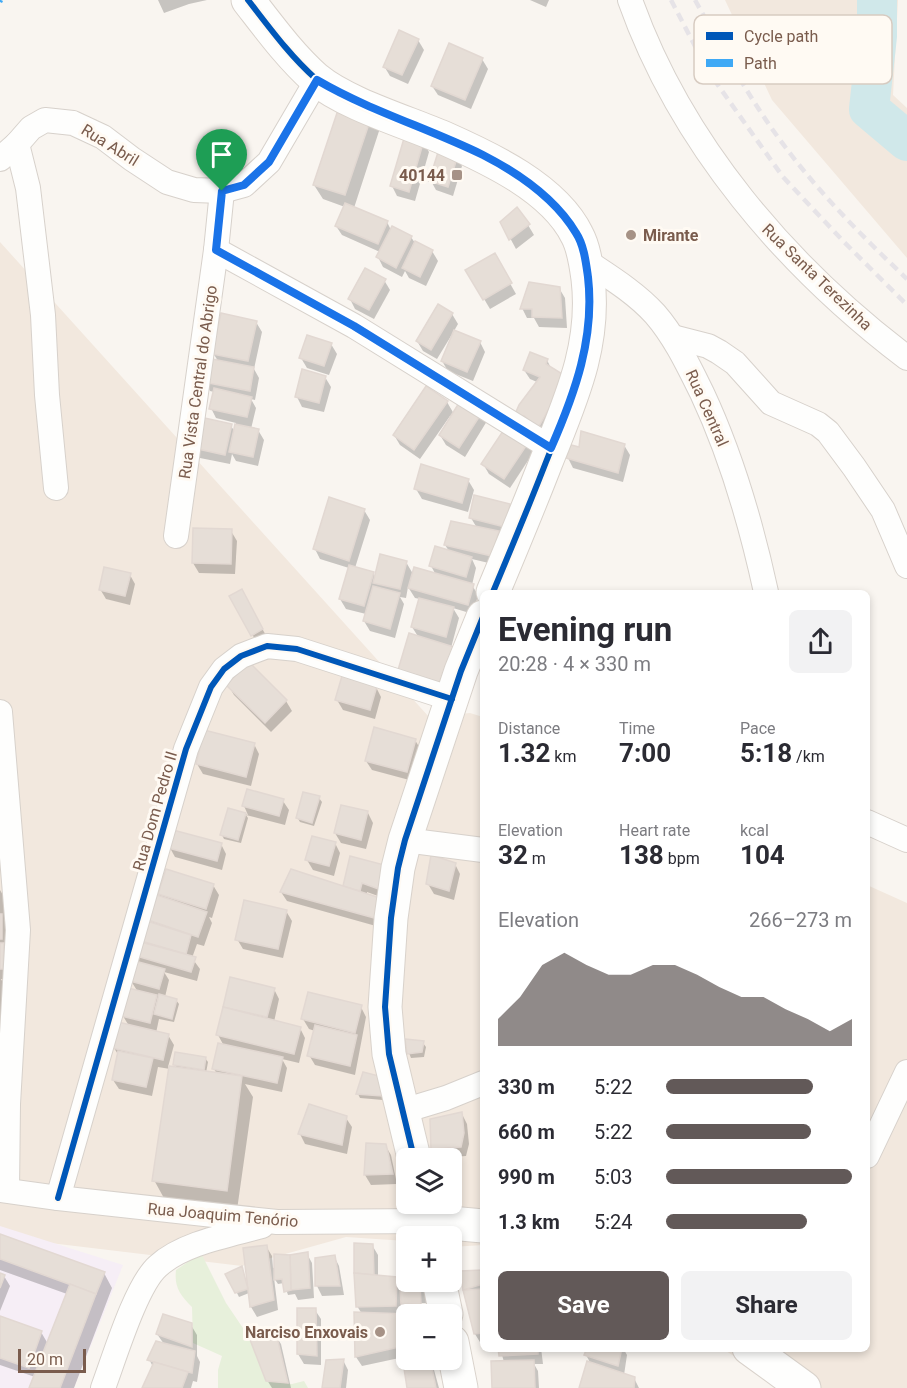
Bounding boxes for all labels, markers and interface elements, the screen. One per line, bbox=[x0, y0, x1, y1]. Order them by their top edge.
legend bbox=[694, 15, 892, 84]
text: Cycle path bbox=[744, 27, 818, 46]
text: Path bbox=[744, 54, 777, 73]
street label: Rua Abril bbox=[78, 120, 142, 170]
pin bbox=[196, 129, 247, 191]
icon: arrive bbox=[205, 138, 238, 171]
place label: 40144 bbox=[399, 166, 445, 185]
marker: 40144 bbox=[450, 168, 464, 182]
street label: Rua Santa Terezinha bbox=[758, 220, 876, 334]
place label: Mirante bbox=[643, 226, 699, 245]
marker: Mirante bbox=[624, 228, 638, 242]
street label: Rua Vista Central do Abrigo bbox=[175, 284, 221, 480]
street label: Rua Central bbox=[682, 367, 732, 449]
text: Evening run bbox=[498, 610, 672, 649]
button: share bbox=[789, 610, 852, 673]
text: 20:28 · 4 × 330 m bbox=[498, 652, 651, 676]
text: Distance bbox=[498, 719, 560, 738]
text: Time bbox=[619, 719, 655, 738]
text: Pace bbox=[740, 719, 776, 738]
text: 1.32 bbox=[498, 738, 550, 768]
text: 7:00 bbox=[619, 738, 671, 768]
text: 5:18 bbox=[740, 738, 792, 768]
text: km bbox=[550, 747, 576, 766]
text: /km bbox=[792, 747, 825, 766]
street label: Rua Dom Pedro II bbox=[129, 749, 181, 873]
text: Elevation bbox=[498, 821, 563, 840]
text: Heart rate bbox=[619, 821, 690, 840]
text: kcal bbox=[740, 821, 769, 840]
text: 32 bbox=[498, 840, 528, 870]
text: 138 bbox=[619, 840, 664, 870]
text: 104 bbox=[740, 840, 785, 870]
text: m bbox=[528, 849, 546, 868]
text: bpm bbox=[664, 849, 700, 868]
text: Elevation bbox=[498, 908, 579, 932]
text: 266–273 m bbox=[749, 908, 852, 932]
text: 330 m bbox=[498, 1075, 555, 1099]
text: 5:22 bbox=[594, 1075, 633, 1099]
text: 660 m bbox=[498, 1120, 555, 1144]
text: 5:22 bbox=[594, 1120, 633, 1144]
map controls bbox=[396, 1148, 462, 1370]
button: layers bbox=[396, 1148, 462, 1214]
text: 990 m bbox=[498, 1165, 555, 1189]
text: 5:03 bbox=[594, 1165, 633, 1189]
street label: Rua Joaquim Tenório bbox=[147, 1199, 299, 1231]
text: 1.3 km bbox=[498, 1210, 560, 1234]
text: 5:24 bbox=[594, 1210, 633, 1234]
button: + bbox=[396, 1226, 462, 1292]
button: Save bbox=[498, 1271, 669, 1340]
button: Share bbox=[681, 1271, 852, 1340]
button: − bbox=[396, 1304, 462, 1370]
place label: Narciso Enxovais bbox=[245, 1323, 368, 1342]
marker: Narciso Enxovais bbox=[373, 1325, 387, 1339]
scale bar bbox=[18, 1346, 86, 1374]
text: 20 m bbox=[27, 1350, 63, 1369]

